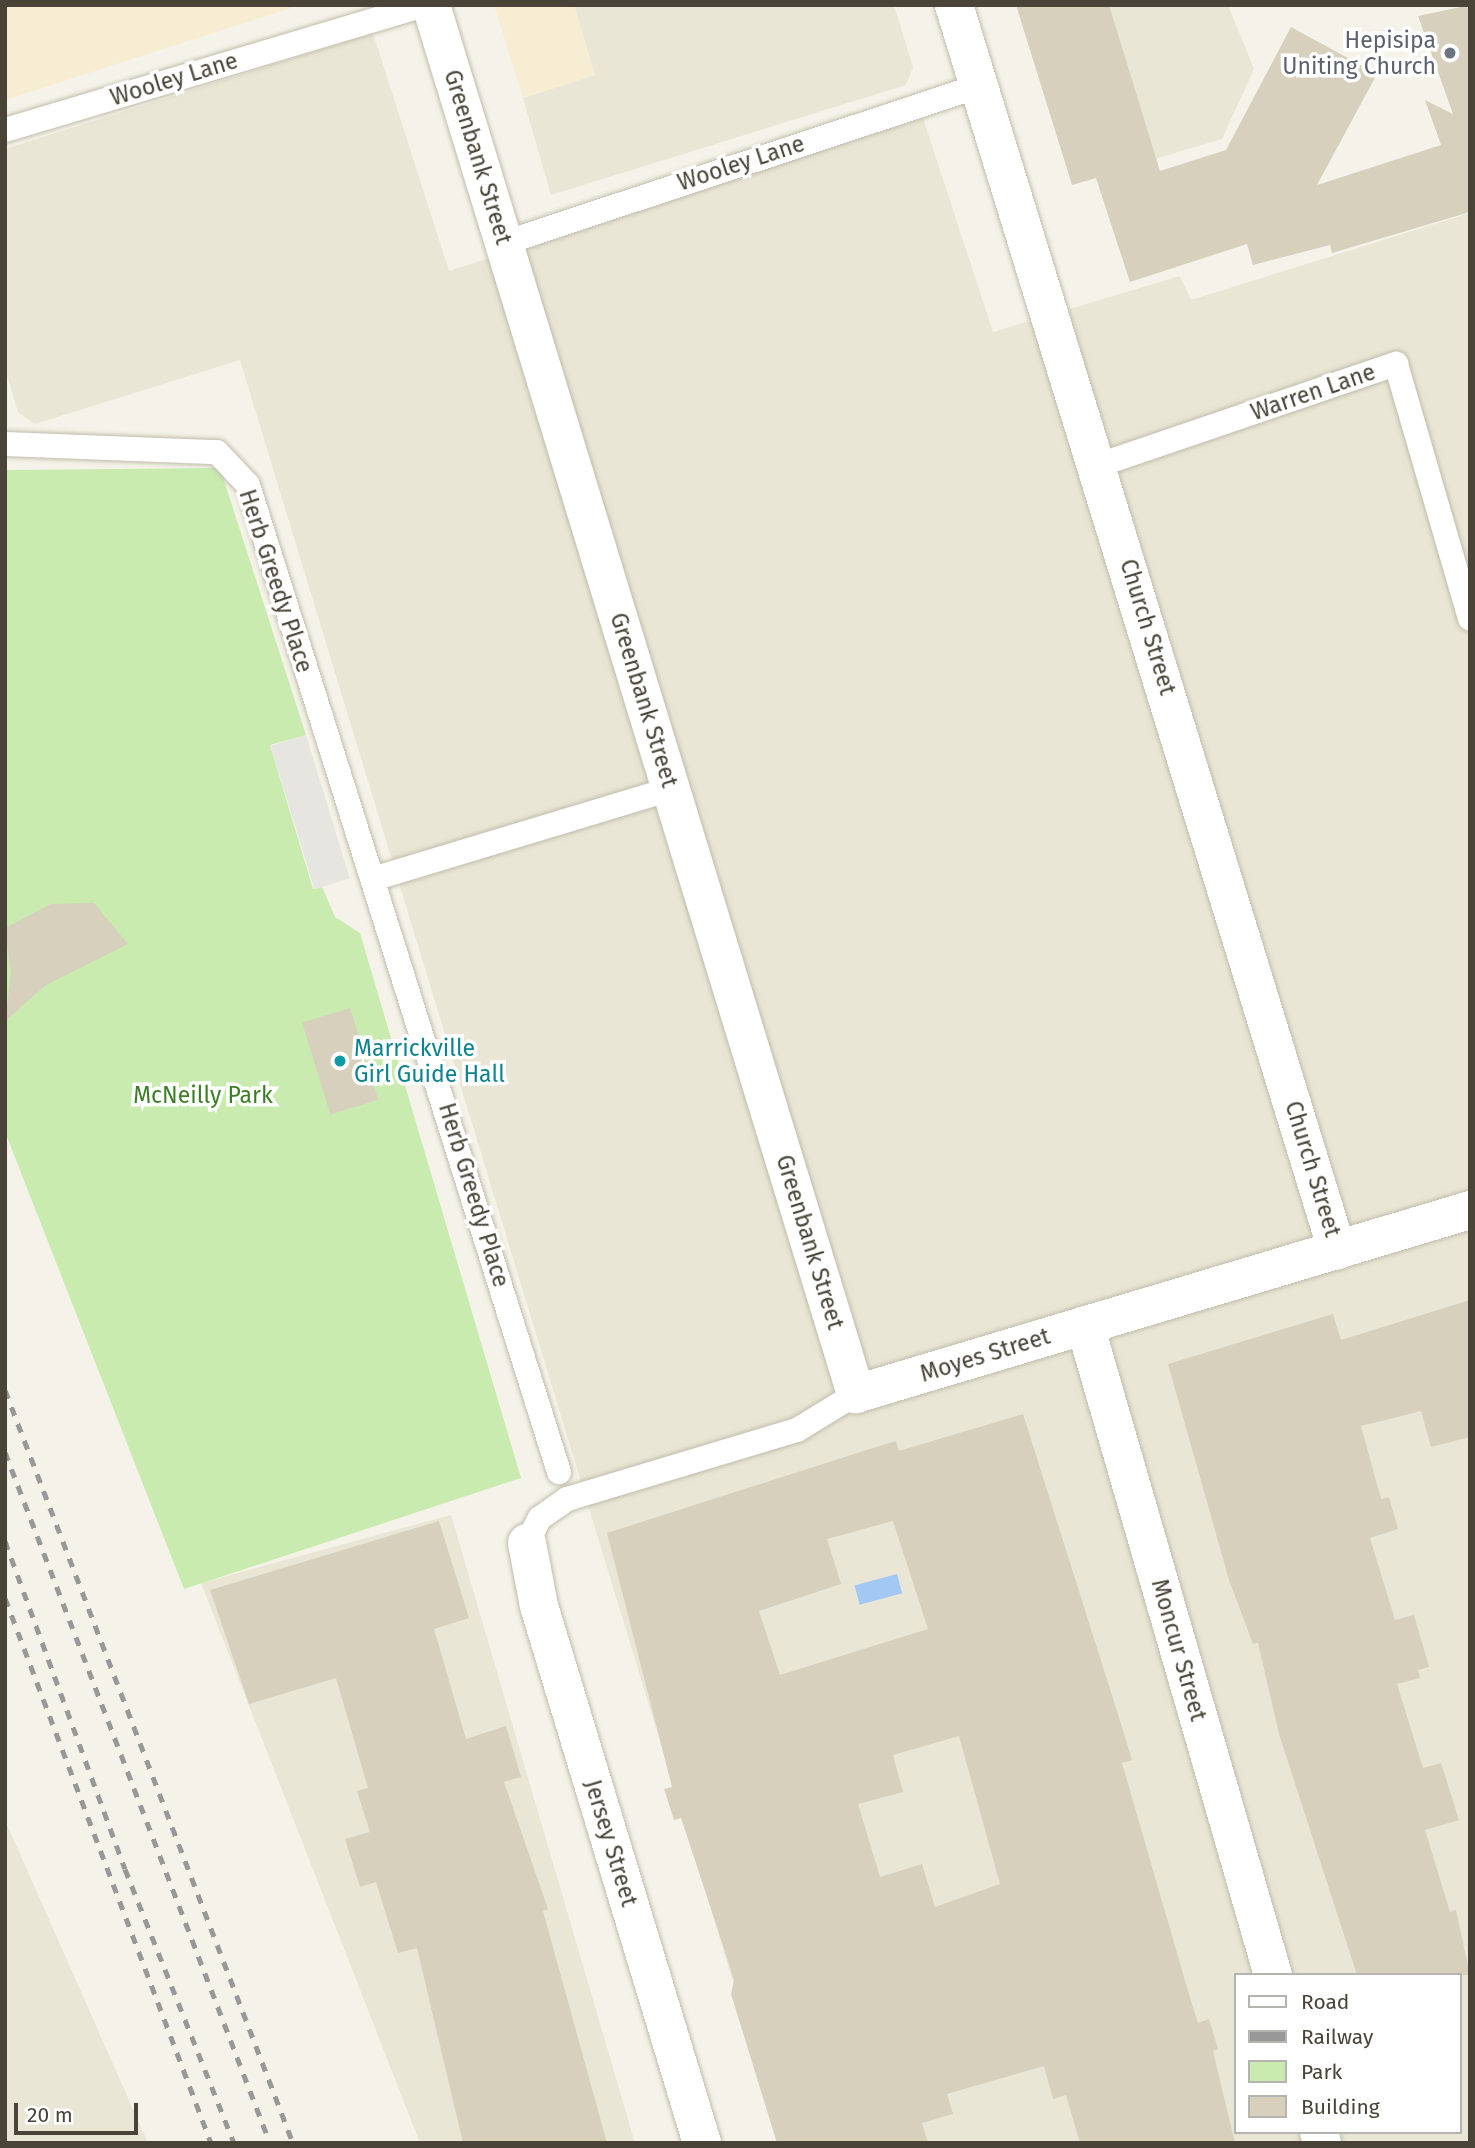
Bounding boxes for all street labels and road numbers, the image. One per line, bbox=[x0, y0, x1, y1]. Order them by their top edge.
street label: Wooley Lane bbox=[107, 47, 241, 111]
street label: Greenbank Street bbox=[438, 66, 518, 248]
street label: Wooley Lane bbox=[674, 130, 808, 196]
street label: Warren Lane bbox=[1247, 358, 1379, 426]
street label: Herb Greedy Place bbox=[233, 486, 319, 676]
street label: Church Street bbox=[1114, 556, 1182, 698]
street label: Greenbank Street bbox=[604, 609, 684, 791]
street label: Church Street bbox=[1279, 1098, 1347, 1240]
street label: Herb Greedy Place bbox=[433, 1100, 515, 1290]
street label: Greenbank Street bbox=[770, 1151, 850, 1333]
street label: Moyes Street bbox=[917, 1322, 1053, 1388]
street label: Moncur Street bbox=[1146, 1576, 1212, 1724]
street label: Jersey Street bbox=[579, 1776, 643, 1910]

